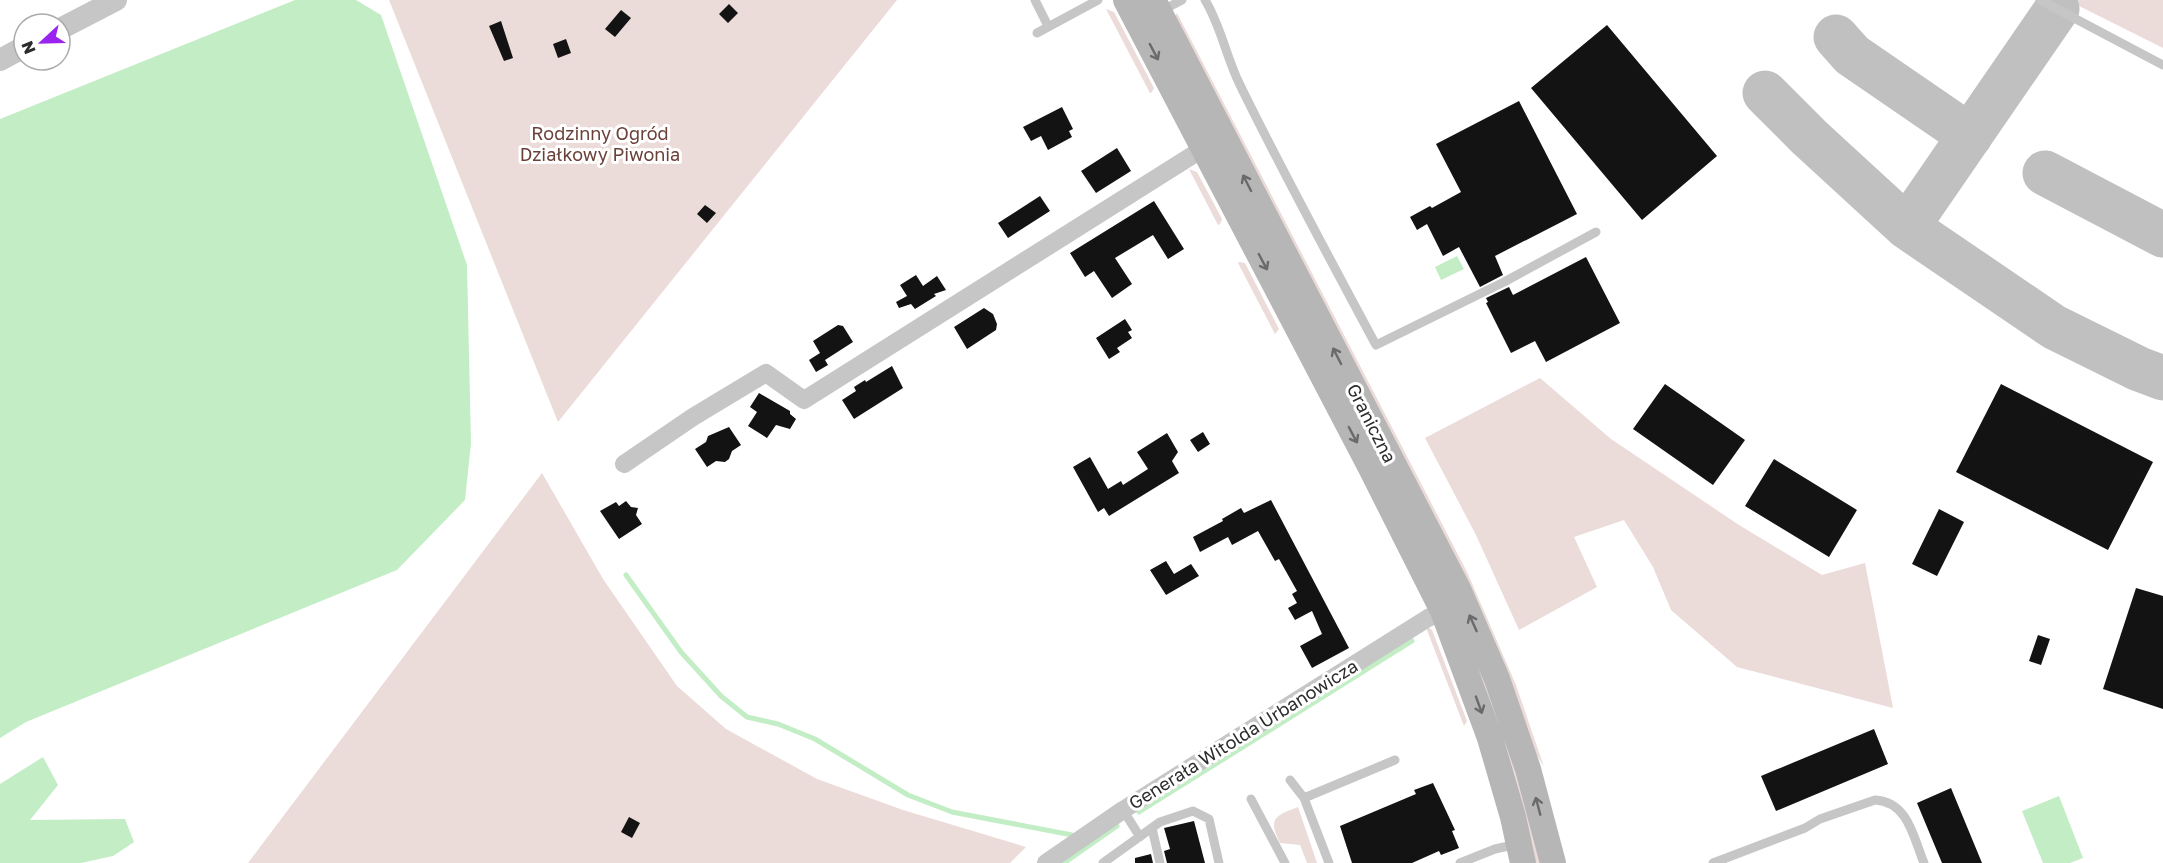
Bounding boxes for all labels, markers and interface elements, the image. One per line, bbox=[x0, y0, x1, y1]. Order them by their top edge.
north arrow bbox=[12, 12, 72, 72]
text: N bbox=[17, 38, 40, 57]
one-way arrow bbox=[1148, 42, 1160, 60]
park label: Rodzinny Ogród Działkowy Piwonia bbox=[520, 122, 680, 165]
one-way arrow bbox=[1241, 174, 1252, 192]
one-way arrow bbox=[1258, 252, 1269, 270]
one-way arrow bbox=[1331, 347, 1342, 365]
street label: Graniczna bbox=[1343, 380, 1401, 466]
one-way arrow bbox=[1348, 425, 1359, 443]
one-way arrow bbox=[1467, 614, 1479, 632]
street label: Generała Witolda Urbanowicza bbox=[1125, 654, 1361, 814]
one-way arrow bbox=[1474, 695, 1485, 713]
one-way arrow bbox=[1532, 797, 1544, 816]

